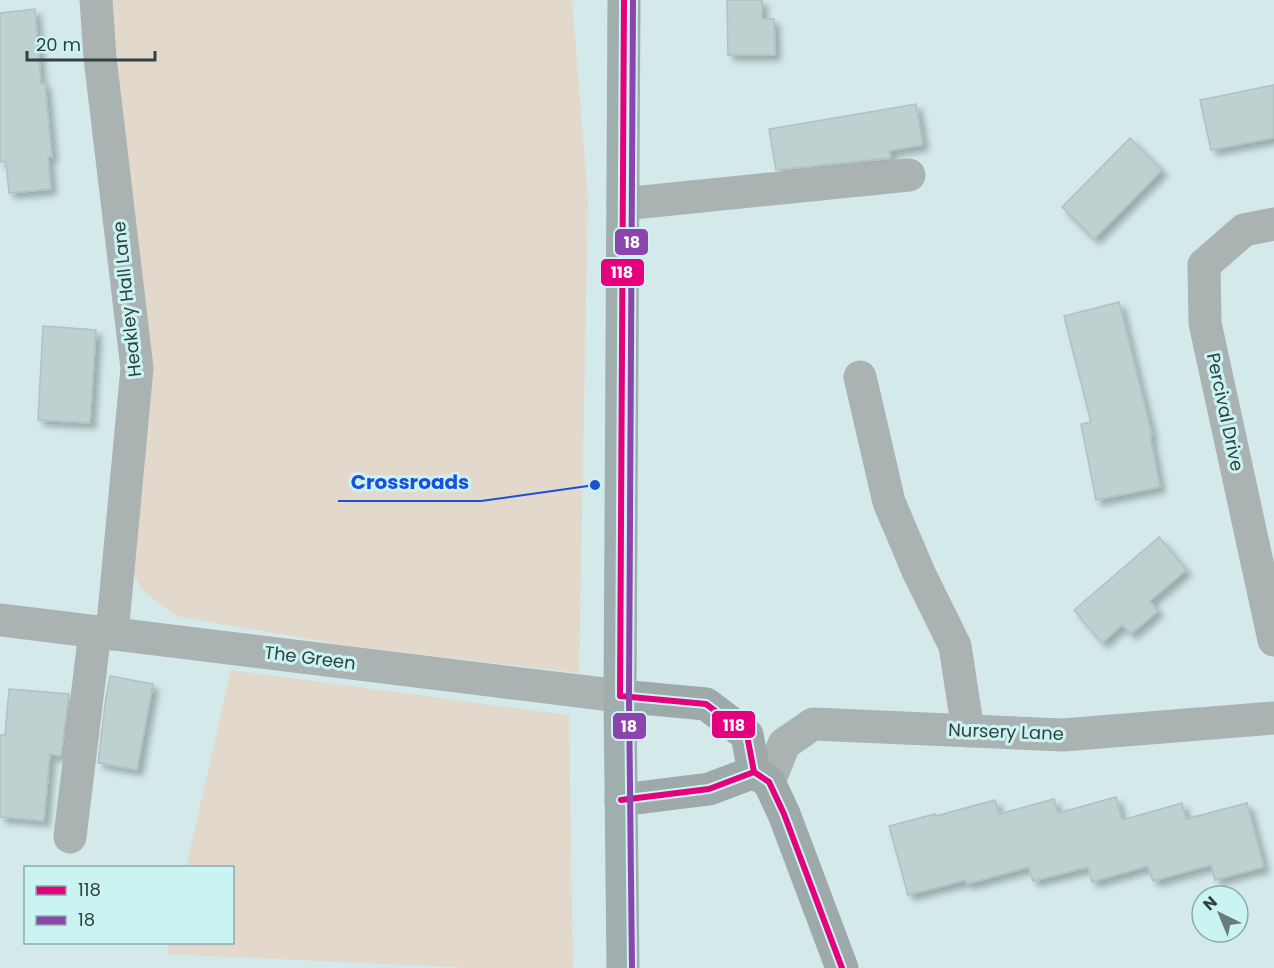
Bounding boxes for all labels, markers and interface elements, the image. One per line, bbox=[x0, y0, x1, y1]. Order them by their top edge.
scale bar bbox=[27, 24, 154, 62]
text: 20 m bbox=[36, 32, 81, 57]
street label: Heakley Hall Lane bbox=[106, 220, 147, 378]
line badge: 18 bbox=[614, 228, 649, 256]
text: 18 bbox=[624, 231, 640, 254]
line badge: 118 bbox=[600, 258, 645, 287]
text: 118 bbox=[611, 261, 633, 284]
street label: Percival Drive bbox=[1201, 350, 1250, 473]
callout: Crossroads bbox=[338, 463, 481, 501]
text: Crossroads bbox=[351, 468, 469, 496]
street label: The Green bbox=[263, 640, 357, 676]
line badge: 118 bbox=[711, 710, 756, 739]
line badge: 18 bbox=[612, 712, 647, 740]
text: 118 bbox=[723, 714, 745, 737]
text: 18 bbox=[621, 715, 637, 738]
street label: Nursery Lane bbox=[948, 717, 1064, 746]
legend bbox=[24, 866, 234, 944]
text: 118 bbox=[78, 877, 101, 902]
north arrow bbox=[1190, 884, 1250, 944]
text: N bbox=[1198, 891, 1222, 916]
text: 18 bbox=[78, 907, 95, 932]

